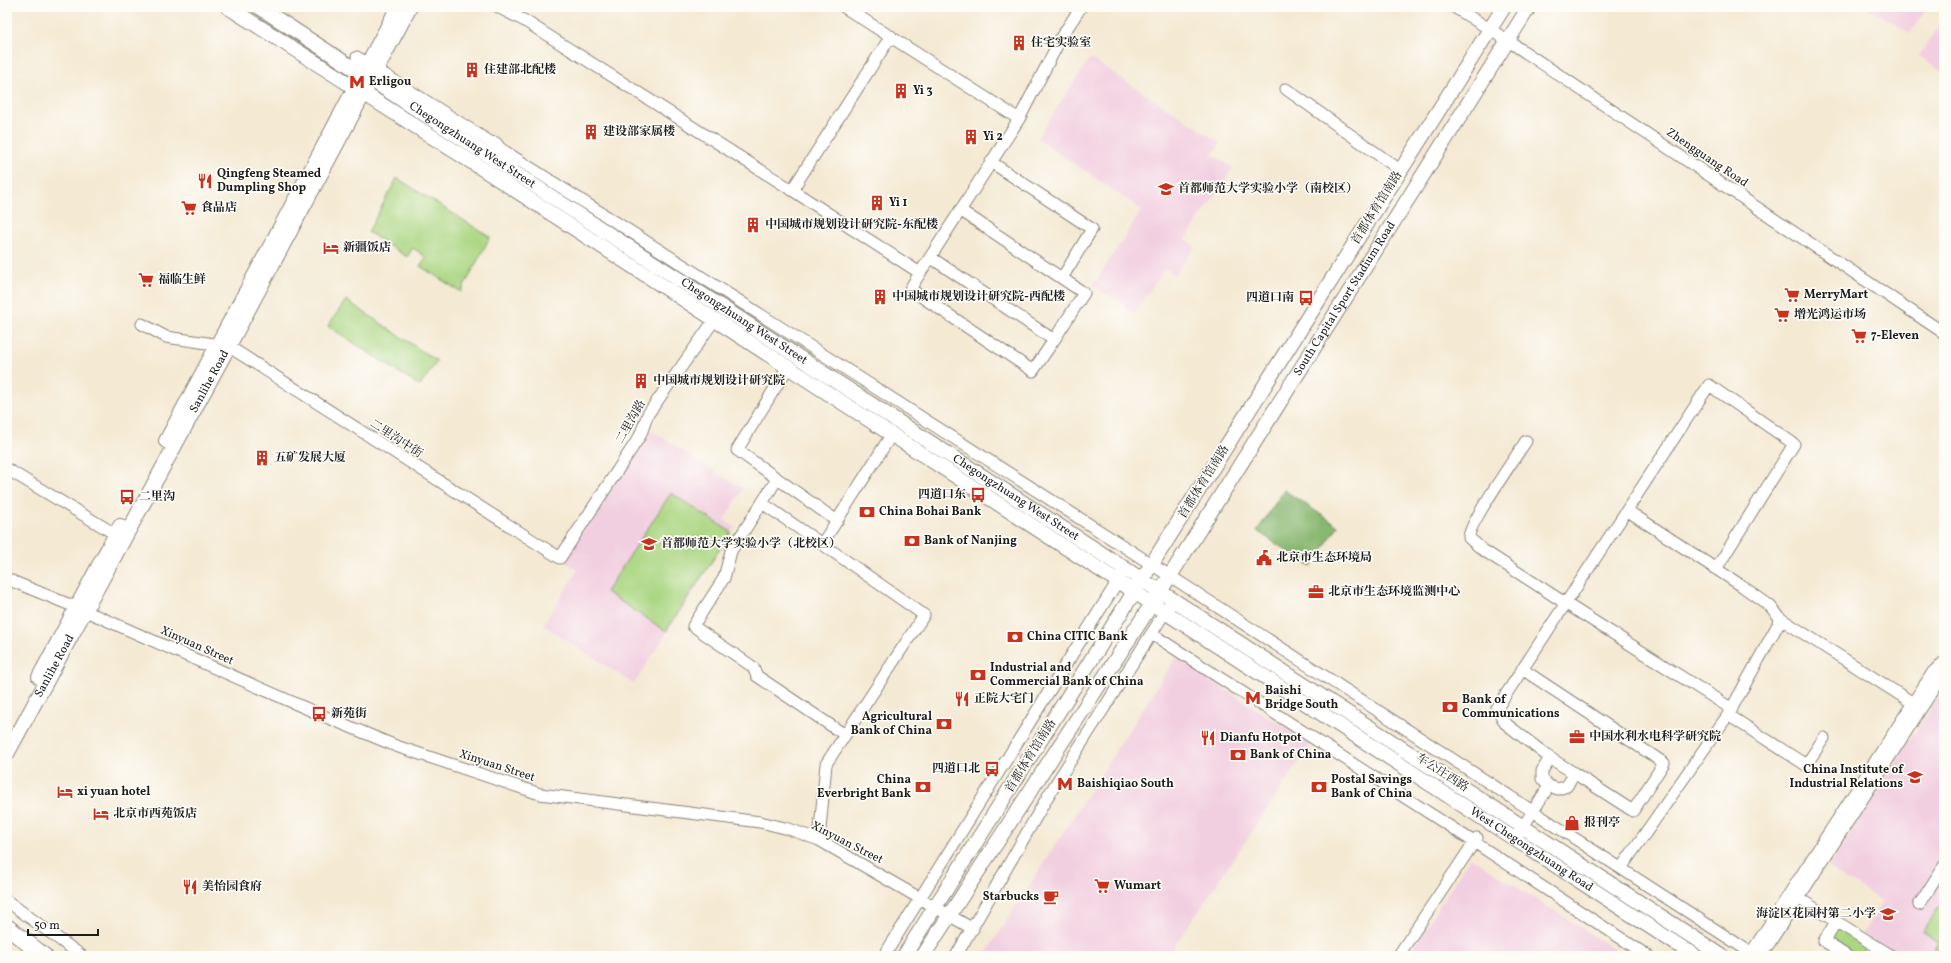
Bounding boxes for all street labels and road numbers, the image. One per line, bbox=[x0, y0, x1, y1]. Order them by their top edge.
street label: Chegongzhuang West Street bbox=[406, 98, 538, 192]
street label: Zhengguang Road bbox=[1663, 125, 1751, 191]
street label: 首都体育馆南路 bbox=[1348, 168, 1406, 248]
street label: South Capital Sport Stadium Road bbox=[1290, 218, 1400, 379]
street label: Chegongzhuang West Street bbox=[678, 275, 810, 369]
street label: Sanlihe Road bbox=[186, 347, 233, 416]
street label: 二里沟路 bbox=[612, 397, 650, 447]
street label: 二里沟中街 bbox=[366, 416, 426, 463]
street label: 首都体育馆南路 bbox=[1175, 442, 1233, 522]
street label: Chegongzhuang West Street bbox=[949, 451, 1082, 545]
street label: Xinyuan Street bbox=[158, 623, 236, 669]
street label: Sanlihe Road bbox=[31, 632, 79, 700]
street label: 首都体育馆南路 bbox=[1002, 716, 1060, 796]
street label: Xinyuan Street bbox=[457, 746, 537, 786]
street label: 车公庄西路 bbox=[1412, 750, 1472, 796]
street label: West Chegongzhuang Road bbox=[1467, 804, 1596, 896]
street label: Xinyuan Street bbox=[808, 818, 886, 868]

